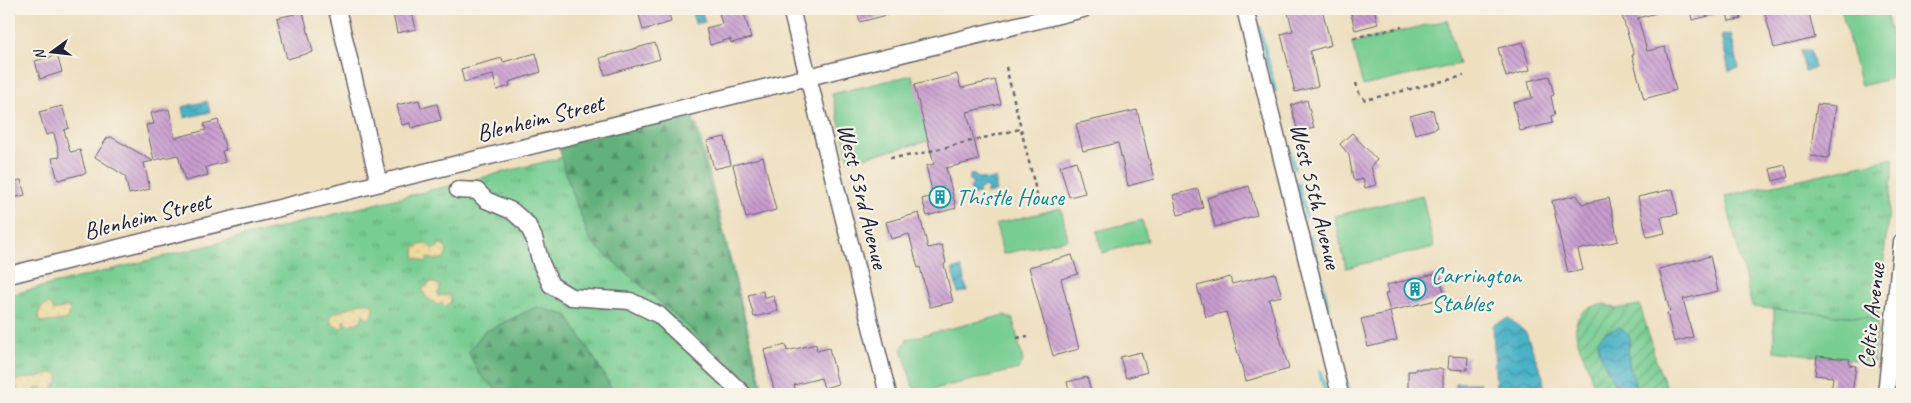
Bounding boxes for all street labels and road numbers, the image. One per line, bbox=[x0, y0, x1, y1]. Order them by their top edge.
street label: Blenheim Street bbox=[473, 87, 608, 148]
street label: West 55th Avenue bbox=[1283, 120, 1349, 274]
street label: West 53rd Avenue bbox=[831, 121, 896, 274]
street label: Blenheim Street bbox=[80, 185, 215, 246]
street label: Celtic Avenue bbox=[1851, 260, 1892, 370]

